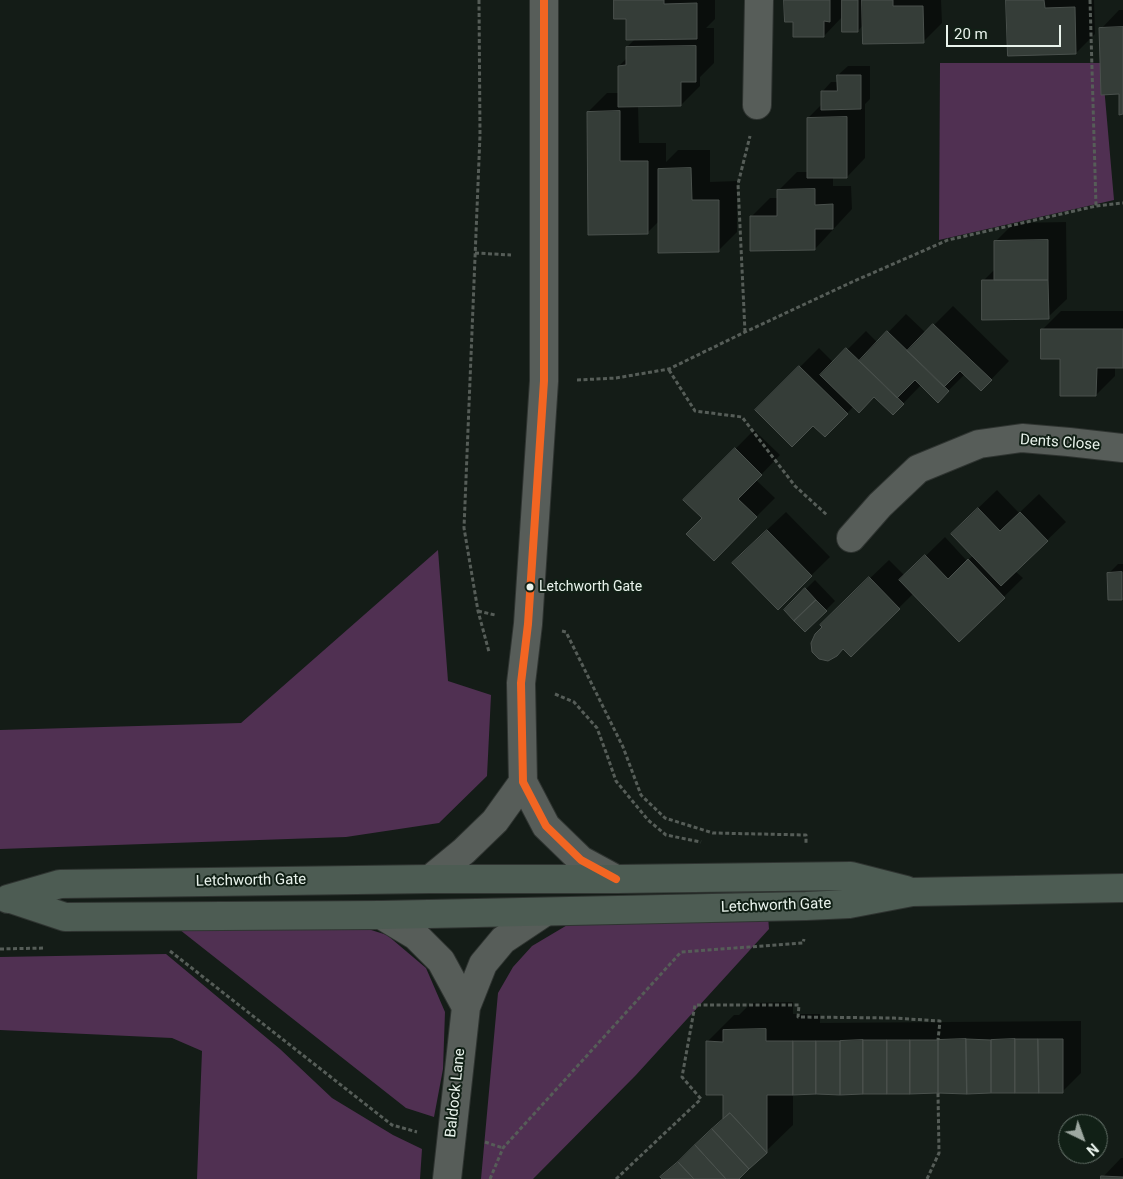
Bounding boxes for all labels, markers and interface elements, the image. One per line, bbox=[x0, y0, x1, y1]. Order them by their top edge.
scale bar bbox=[948, 15, 1063, 47]
text: 20 m bbox=[954, 25, 988, 43]
street label: Dents Close bbox=[1019, 431, 1101, 455]
place label: Letchworth Gate bbox=[539, 579, 642, 595]
marker: Letchworth Gate bbox=[525, 582, 535, 592]
street label: Letchworth Gate bbox=[196, 871, 306, 891]
street label: Letchworth Gate bbox=[720, 895, 832, 917]
street label: Baldock Lane bbox=[442, 1047, 470, 1139]
north arrow bbox=[1058, 1114, 1108, 1164]
text: N bbox=[1083, 1140, 1101, 1159]

